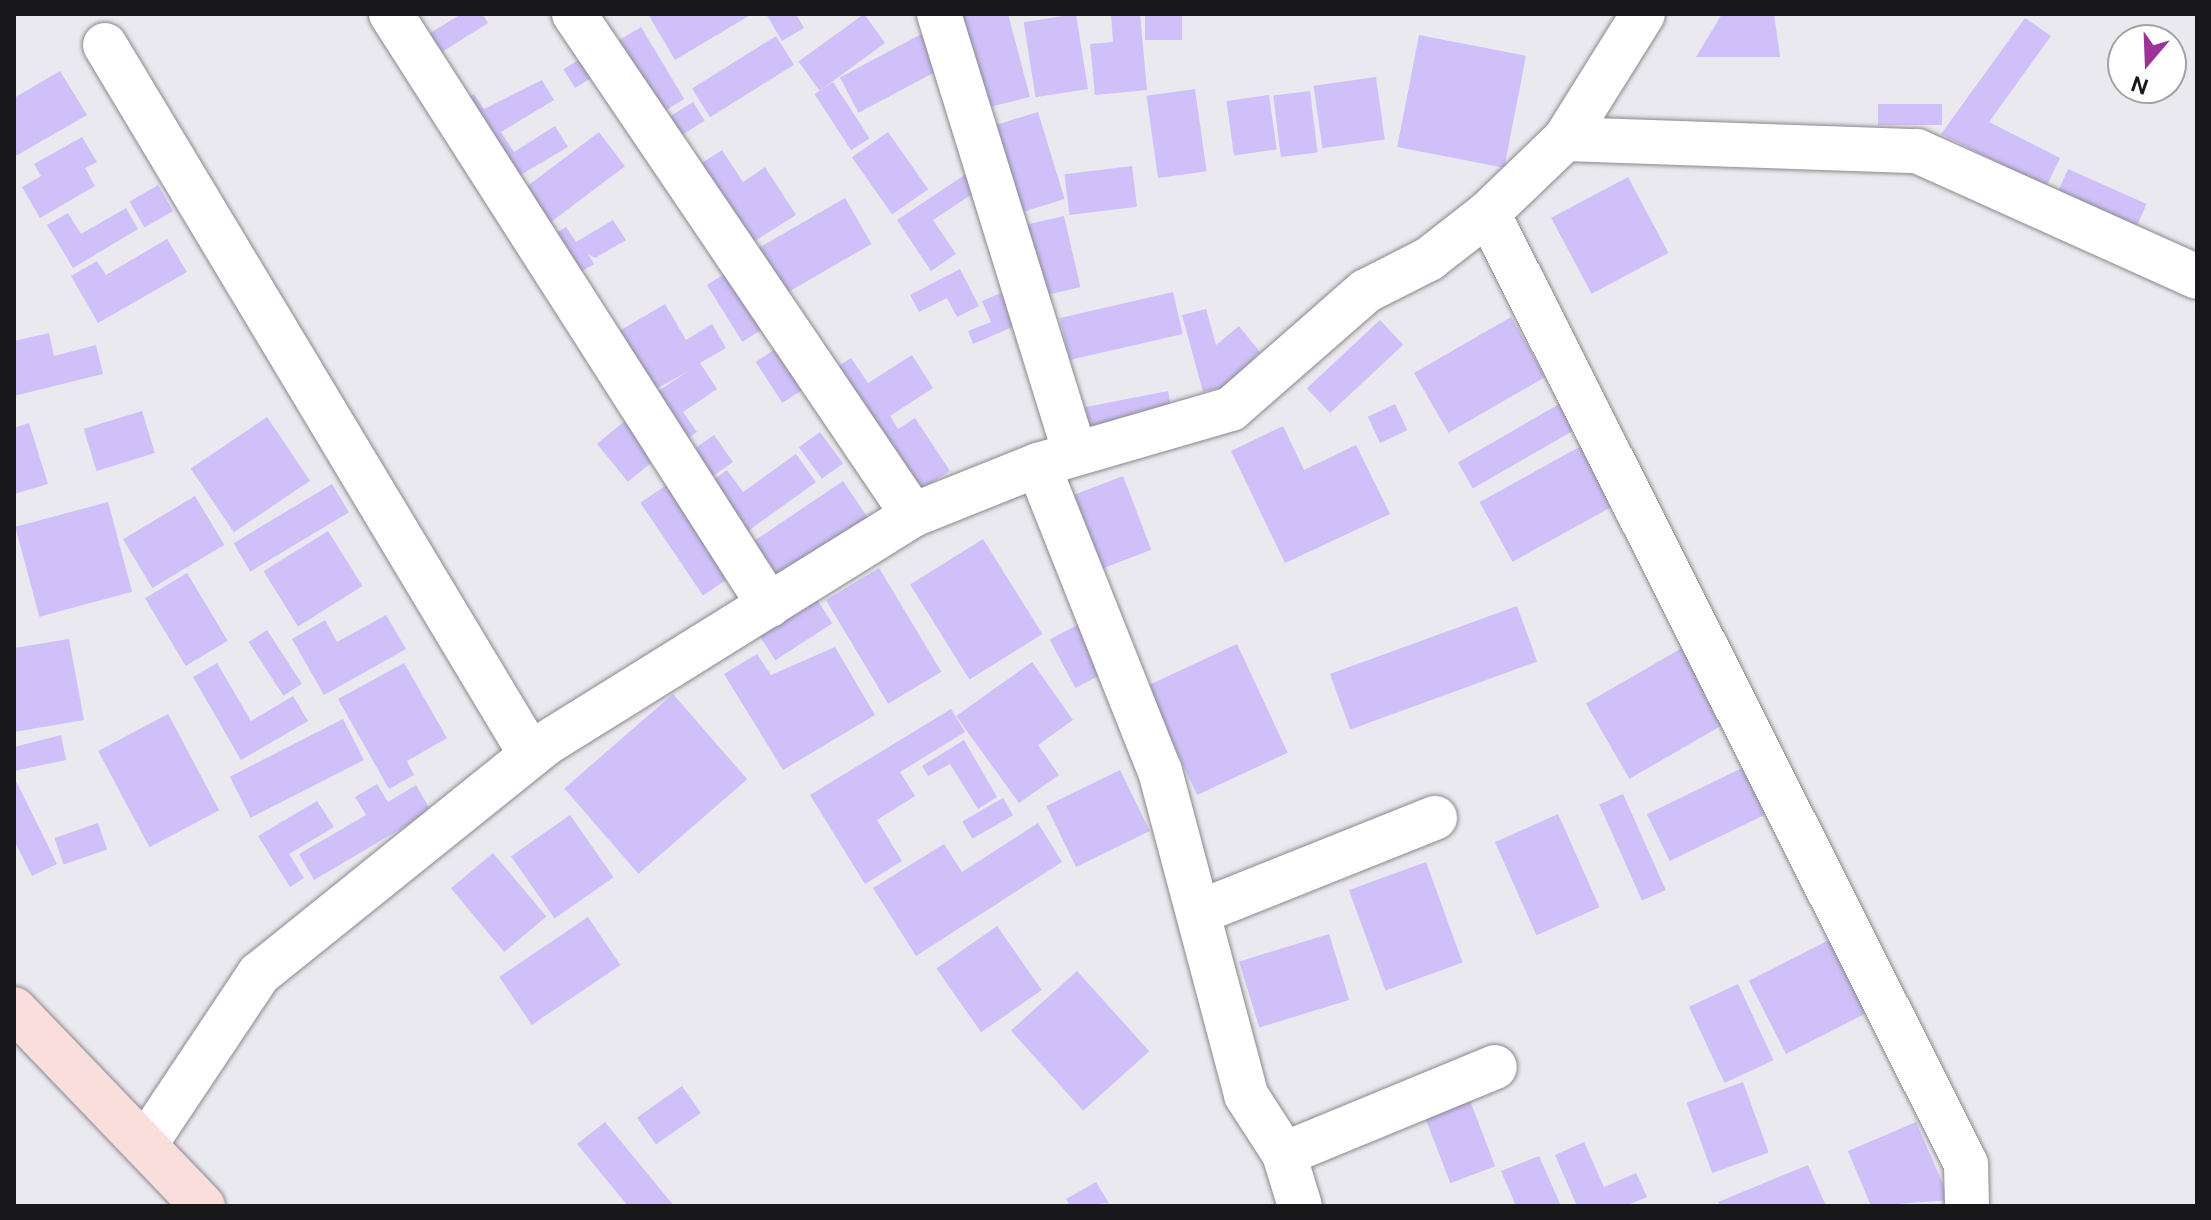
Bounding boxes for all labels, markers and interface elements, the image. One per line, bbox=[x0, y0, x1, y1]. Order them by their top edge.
north arrow bbox=[2107, 24, 2187, 104]
text: N bbox=[2127, 69, 2152, 102]

